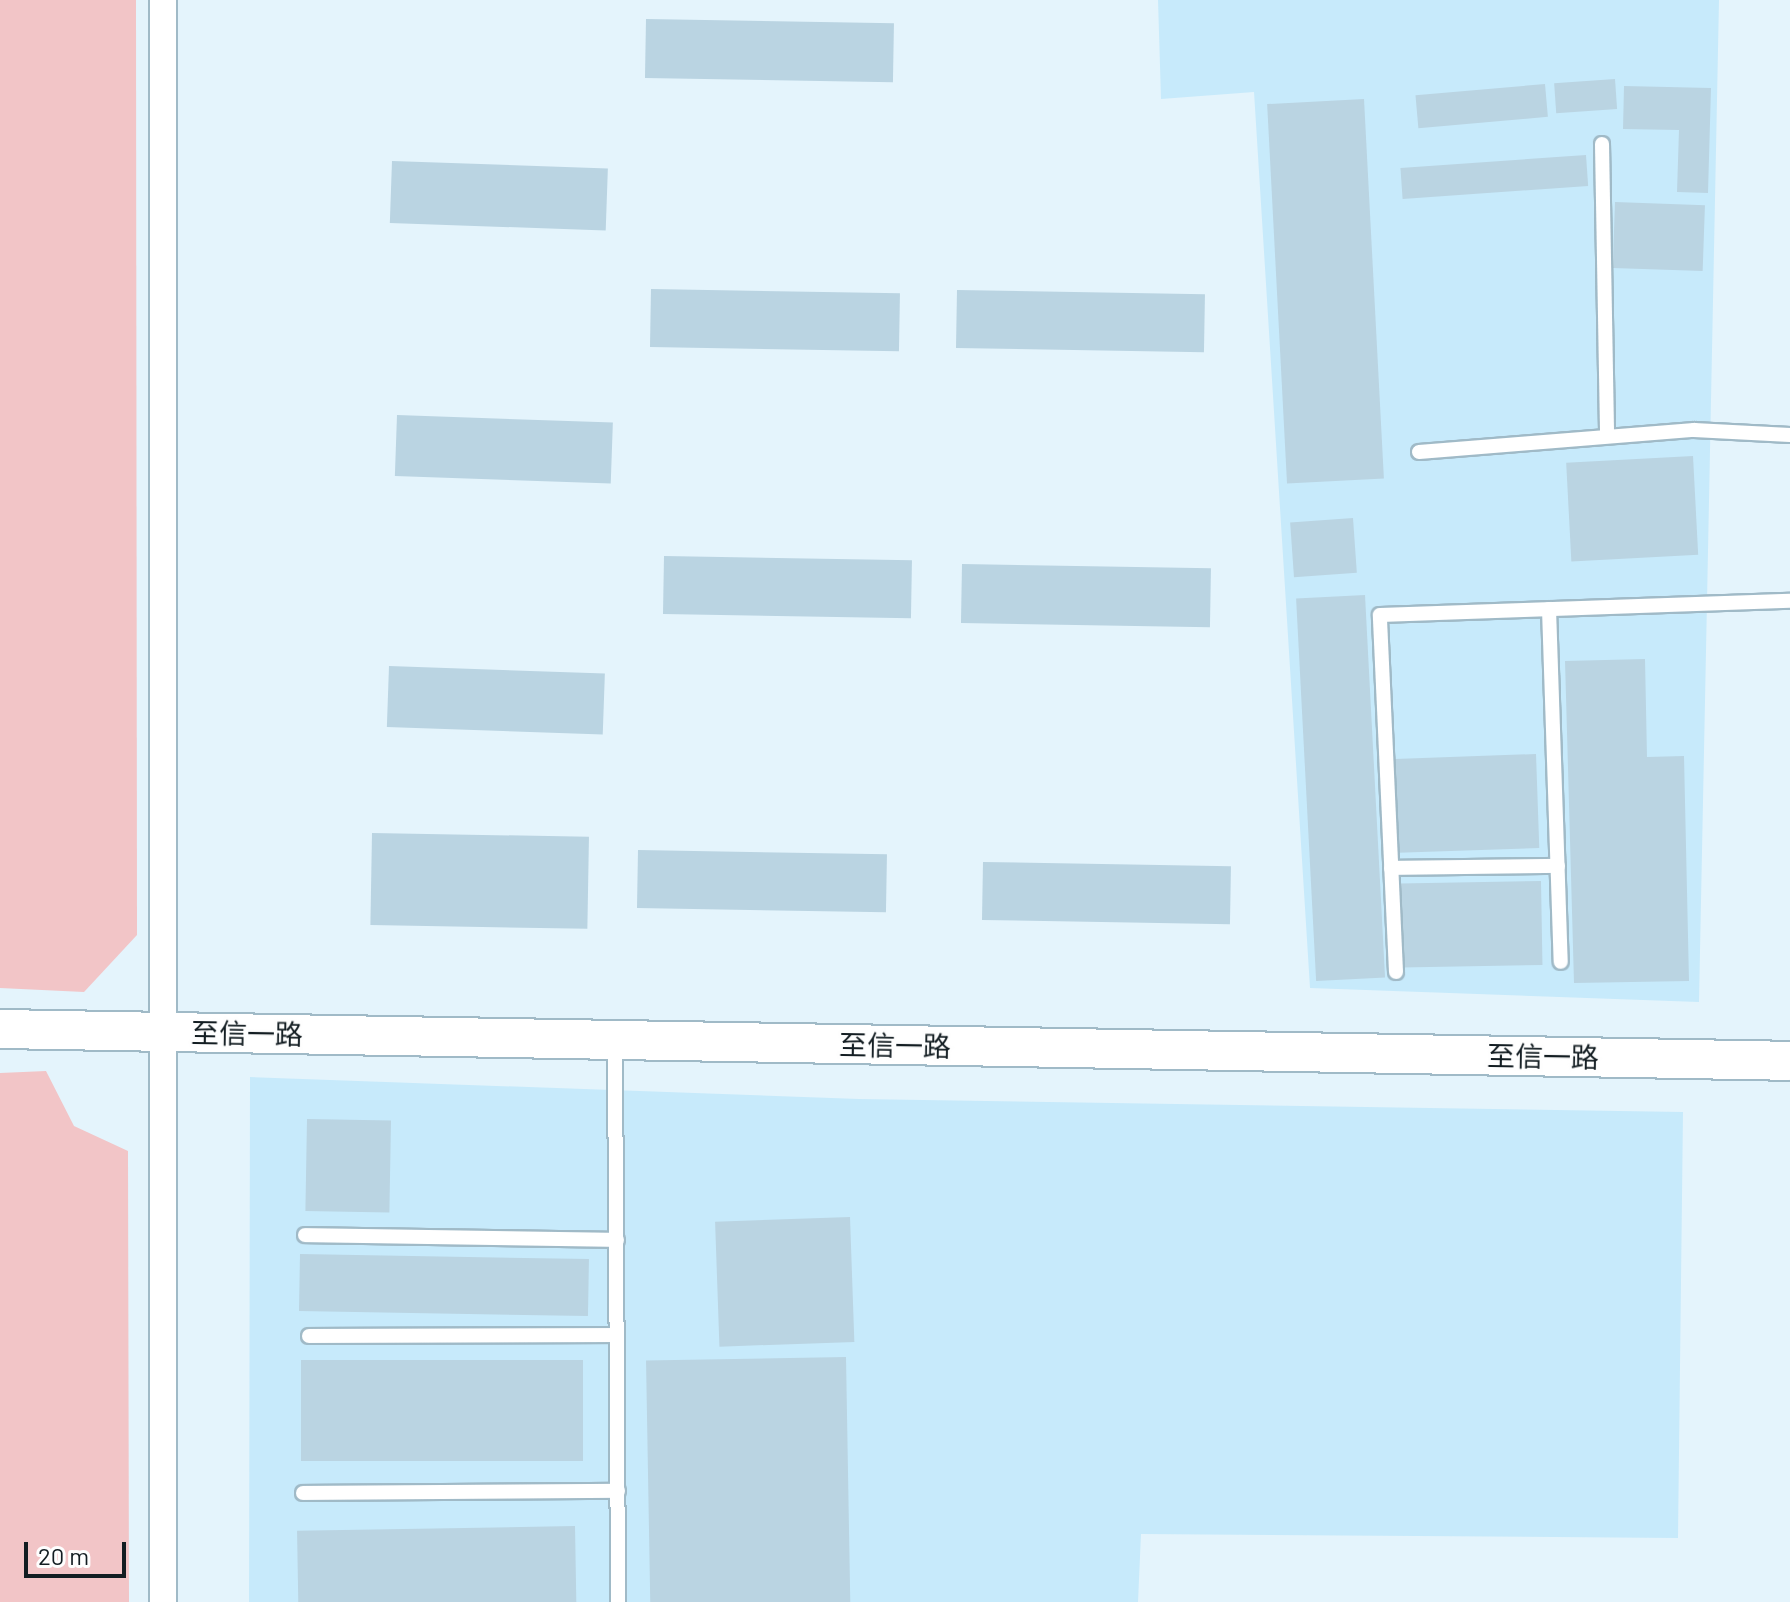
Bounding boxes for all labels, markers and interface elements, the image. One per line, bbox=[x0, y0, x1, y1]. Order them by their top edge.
street label: 至信一路 bbox=[191, 1015, 303, 1051]
street label: 至信一路 bbox=[839, 1027, 951, 1063]
street label: 至信一路 bbox=[1487, 1038, 1599, 1074]
scale bar bbox=[28, 1526, 130, 1576]
text: 20 m bbox=[38, 1541, 89, 1570]

